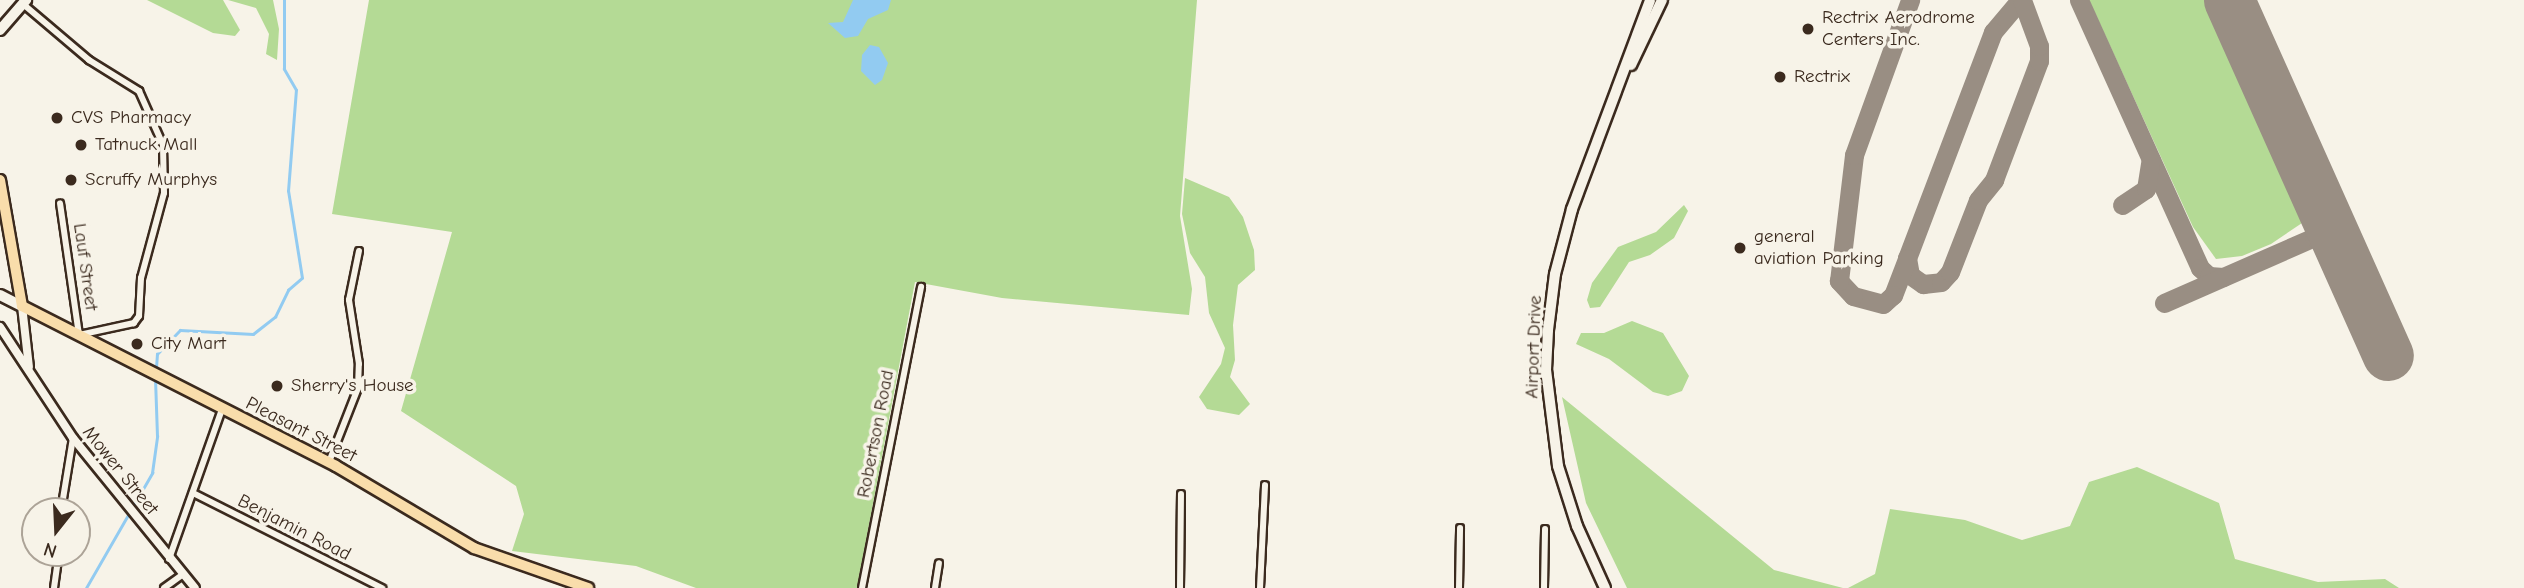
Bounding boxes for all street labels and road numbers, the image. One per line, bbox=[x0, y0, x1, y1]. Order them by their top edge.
street label: Lauf Street bbox=[68, 222, 102, 312]
street label: Airport Drive bbox=[1521, 295, 1547, 399]
street label: Robertson Road bbox=[852, 368, 900, 500]
street label: Pleasant Street bbox=[242, 392, 360, 468]
street label: Mower Street bbox=[77, 422, 163, 520]
street label: Benjamin Road bbox=[234, 490, 354, 566]

